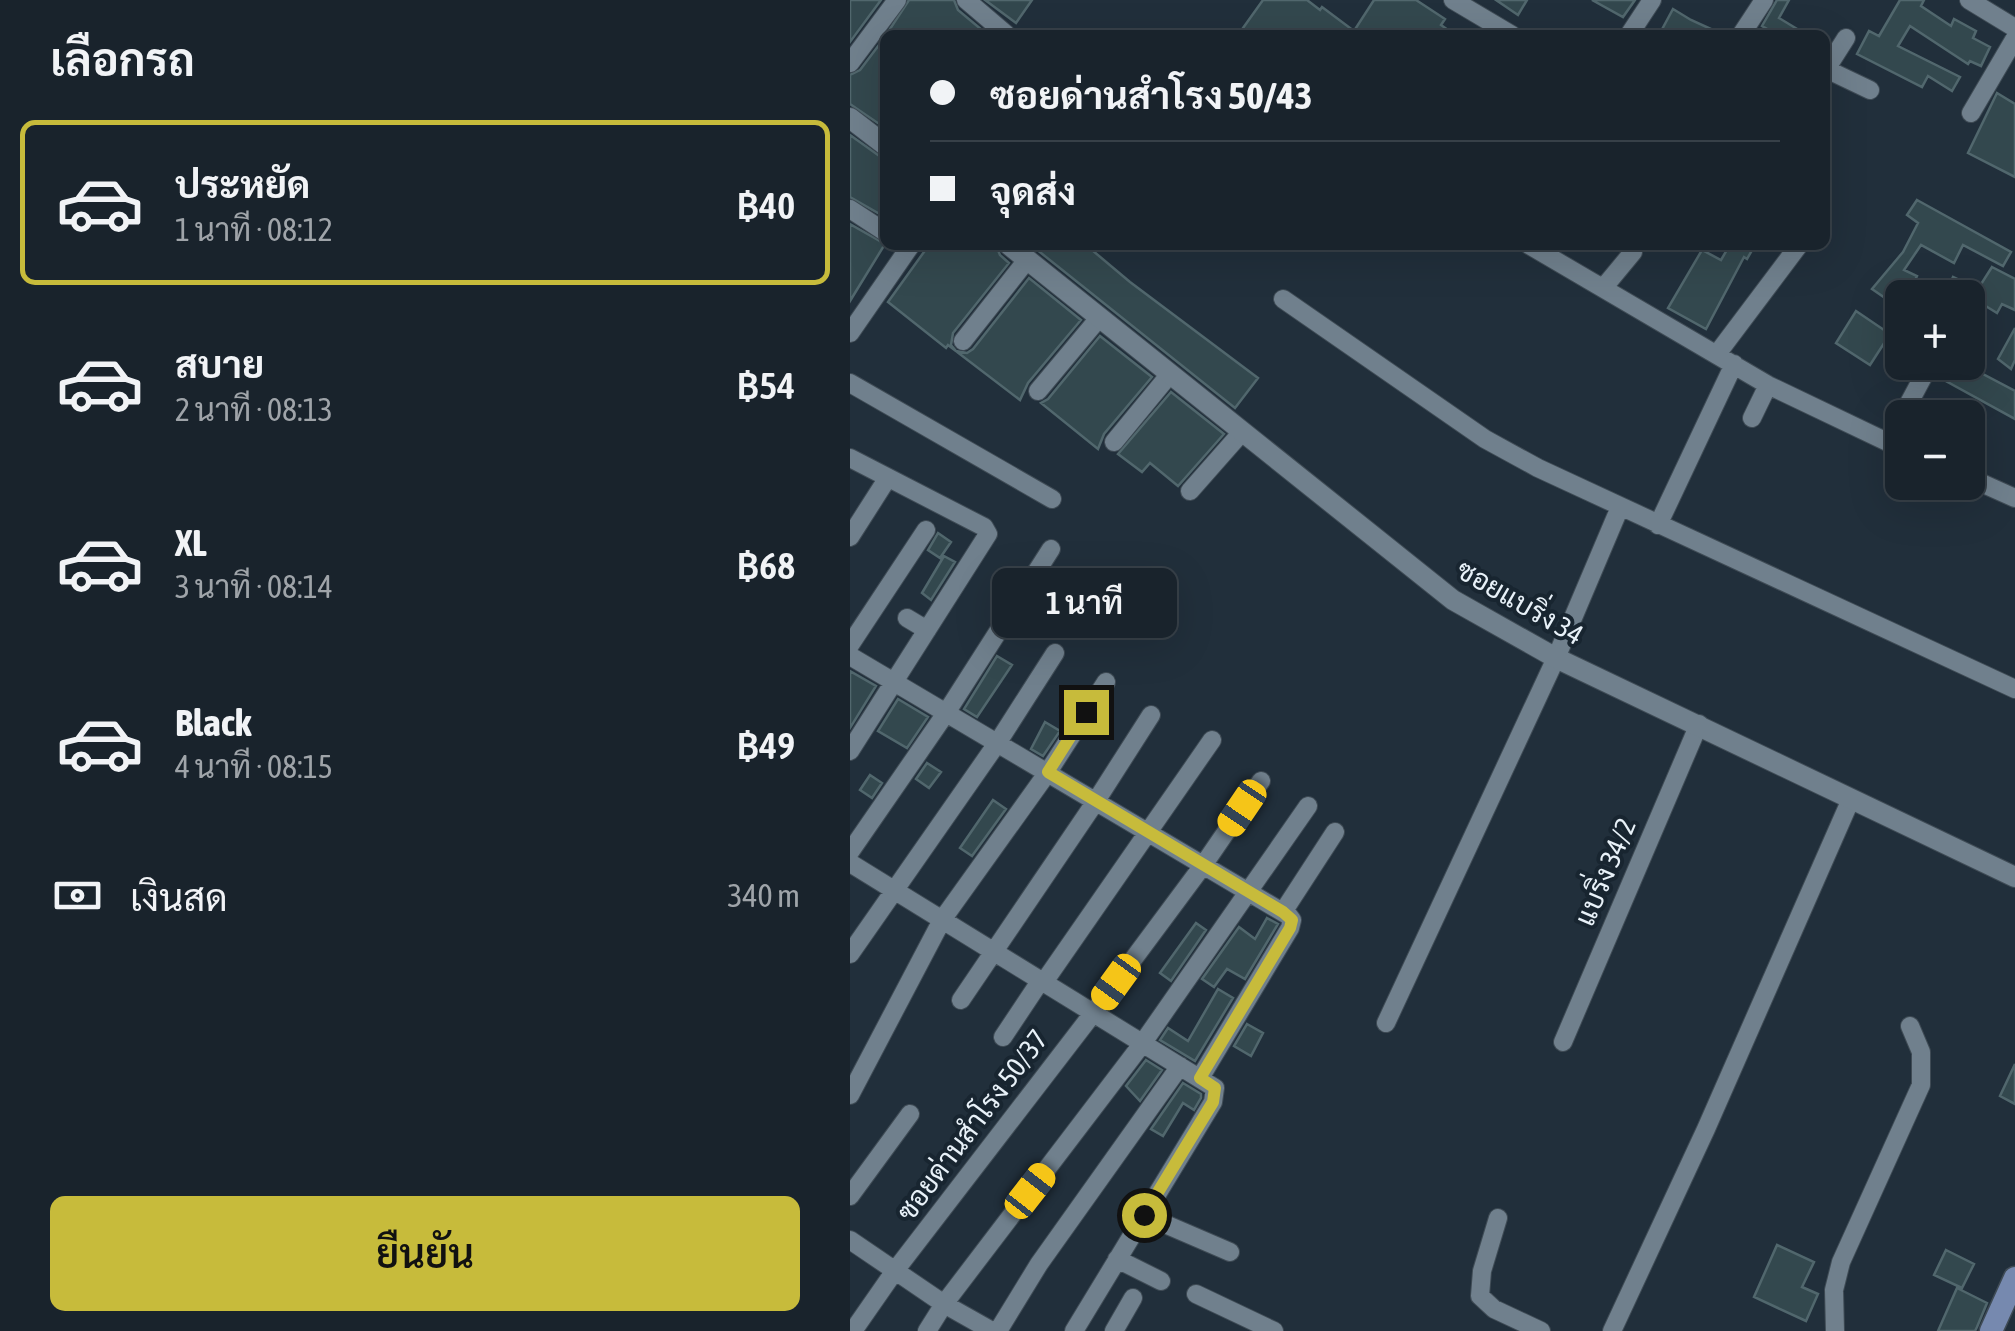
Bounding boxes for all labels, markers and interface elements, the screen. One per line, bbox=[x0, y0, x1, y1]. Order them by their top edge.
text: เลือกรถ bbox=[50, 34, 195, 86]
text: ซอยด่านสำโรง 50/43 bbox=[990, 74, 1312, 117]
icon: car bbox=[55, 158, 145, 248]
text: ประหยัด bbox=[175, 163, 310, 206]
text: จุดส่ง bbox=[990, 170, 1076, 213]
text: ฿40 bbox=[737, 184, 795, 227]
text: 1 นาที · 08:12 bbox=[175, 211, 333, 248]
map controls bbox=[1885, 280, 1985, 500]
button: + bbox=[1885, 280, 1985, 380]
icon: car bbox=[55, 338, 145, 428]
text: สบาย bbox=[175, 343, 264, 386]
text: ฿54 bbox=[737, 364, 795, 407]
text: 2 นาที · 08:13 bbox=[175, 391, 333, 428]
button: − bbox=[1885, 400, 1985, 500]
icon: car bbox=[55, 518, 145, 608]
text: XL bbox=[175, 521, 207, 564]
text: ฿68 bbox=[737, 544, 795, 587]
street label: ซอยแบริ่ง 34 bbox=[1451, 547, 1592, 651]
callout: 1 นาที bbox=[994, 567, 1178, 637]
text: 3 นาที · 08:14 bbox=[175, 568, 333, 605]
text: 1 นาที bbox=[1046, 584, 1123, 621]
route end bbox=[1064, 690, 1109, 735]
icon: car bbox=[55, 698, 145, 788]
text: Black bbox=[175, 701, 252, 744]
text: ฿49 bbox=[737, 724, 795, 767]
text: 4 นาที · 08:15 bbox=[175, 748, 333, 785]
car bbox=[1213, 775, 1271, 841]
street label: แบริ่ง 34/2 bbox=[1562, 811, 1642, 930]
icon: cash bbox=[50, 868, 105, 923]
text: เงินสด bbox=[130, 876, 228, 919]
text: 340 m bbox=[727, 877, 800, 914]
car bbox=[1086, 949, 1146, 1015]
street label: ซอยด่านสำโรง 50/37 bbox=[888, 1022, 1054, 1227]
car bbox=[1000, 1158, 1060, 1224]
route start bbox=[1122, 1193, 1167, 1238]
button: ยืนยัน bbox=[50, 1196, 800, 1311]

